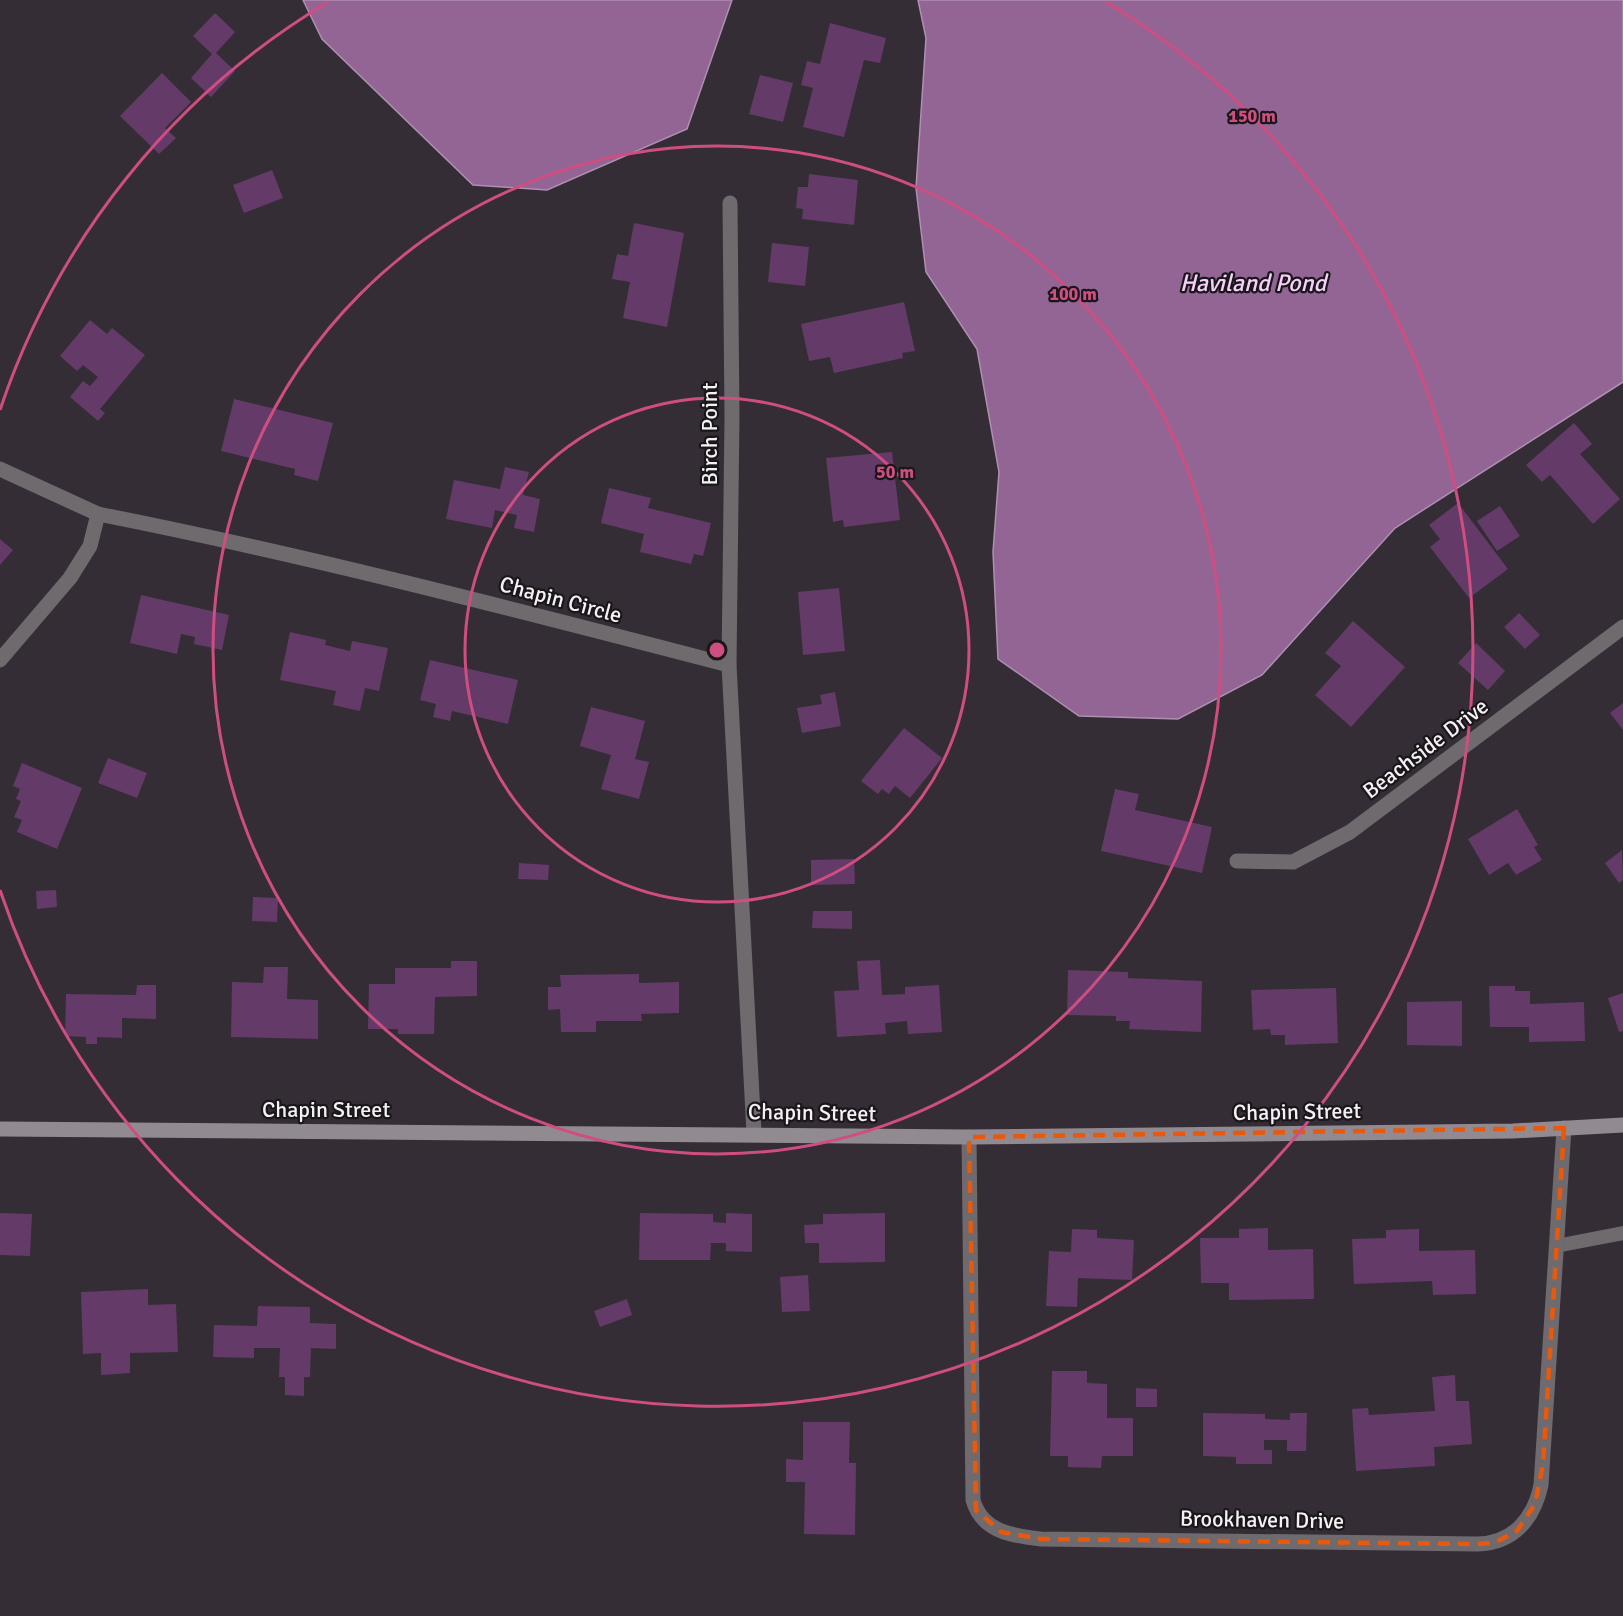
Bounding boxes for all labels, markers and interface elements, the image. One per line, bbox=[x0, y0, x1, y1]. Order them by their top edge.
text: 150 m bbox=[1228, 105, 1276, 127]
water label: Haviland Pond bbox=[1180, 268, 1330, 298]
text: 100 m bbox=[1049, 283, 1097, 305]
street label: Birch Point bbox=[696, 382, 723, 486]
text: 50 m bbox=[876, 461, 914, 483]
street label: Chapin Circle bbox=[497, 570, 625, 629]
centre of rings bbox=[707, 640, 727, 660]
street label: Beachside Drive bbox=[1357, 692, 1493, 804]
street label: Chapin Street bbox=[262, 1096, 390, 1123]
street label: Chapin Street bbox=[1233, 1097, 1362, 1126]
street label: Chapin Street bbox=[748, 1098, 877, 1127]
street label: Brookhaven Drive bbox=[1180, 1505, 1344, 1534]

